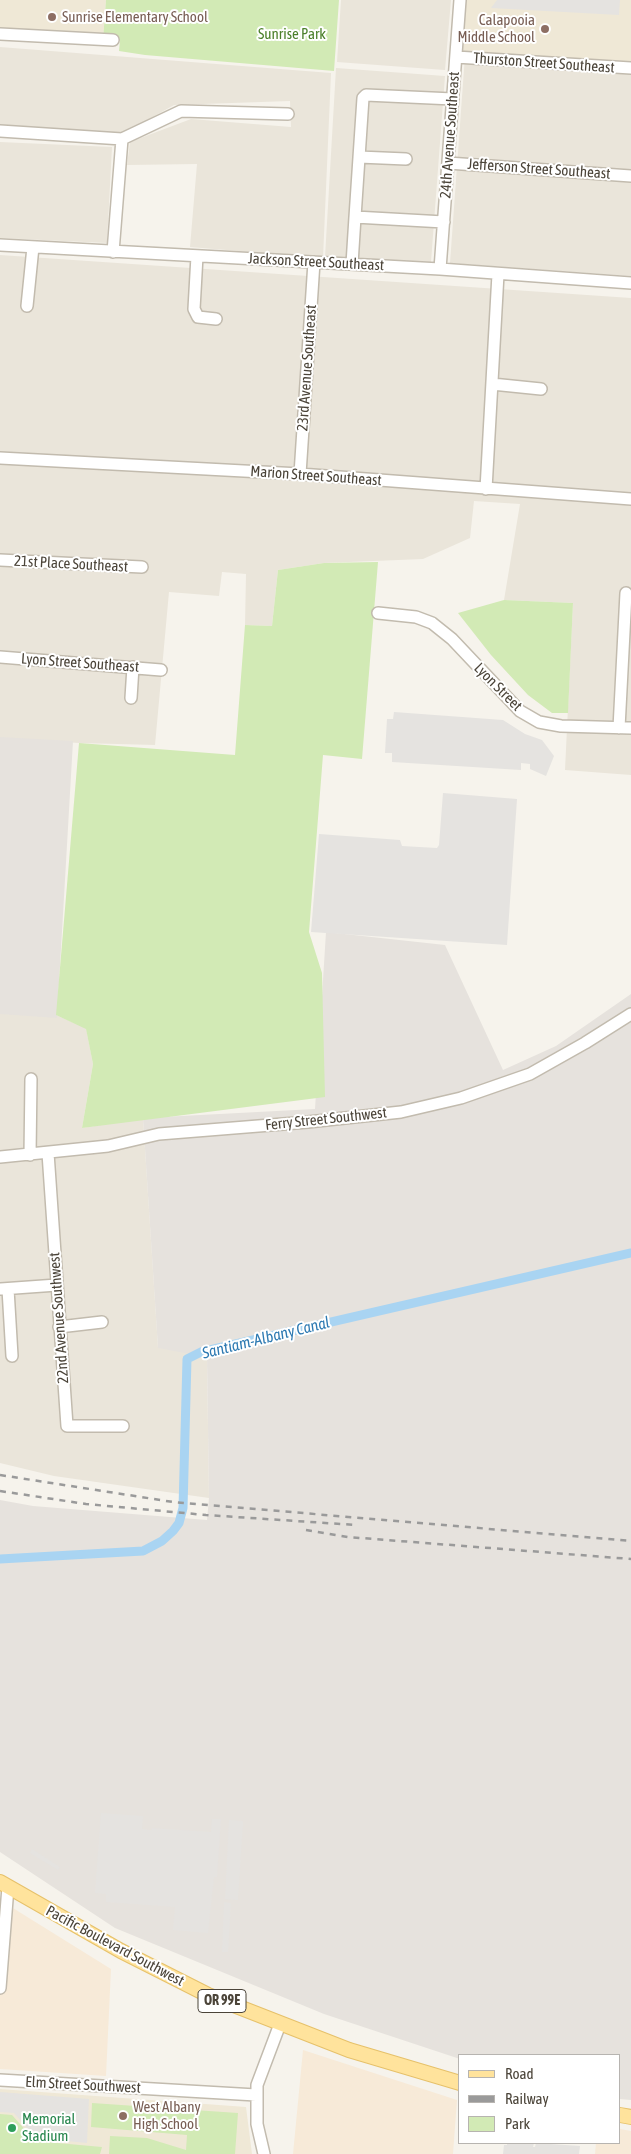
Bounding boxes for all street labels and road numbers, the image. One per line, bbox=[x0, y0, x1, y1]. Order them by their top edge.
street label: Thurston Street Southeast bbox=[473, 49, 615, 77]
street label: 24th Avenue Southeast bbox=[437, 71, 463, 199]
street label: Jefferson Street Southeast bbox=[467, 155, 611, 183]
street label: Jackson Street Southeast bbox=[248, 249, 384, 275]
street label: 23rd Avenue Southeast bbox=[294, 304, 320, 432]
street label: Marion Street Southeast bbox=[250, 462, 382, 490]
street label: 21st Place Southeast bbox=[14, 552, 128, 576]
street label: Lyon Street Southeast bbox=[20, 650, 140, 676]
street label: Lyon Street bbox=[470, 659, 526, 715]
street label: Ferry Street Southwest bbox=[264, 1104, 388, 1134]
street label: 22nd Avenue Southwest bbox=[45, 1252, 73, 1384]
street label: Pacific Boulevard Southwest bbox=[43, 1902, 187, 1990]
road number: OR 99E bbox=[198, 1990, 246, 2012]
street label: Elm Street Southwest bbox=[25, 2073, 141, 2097]

